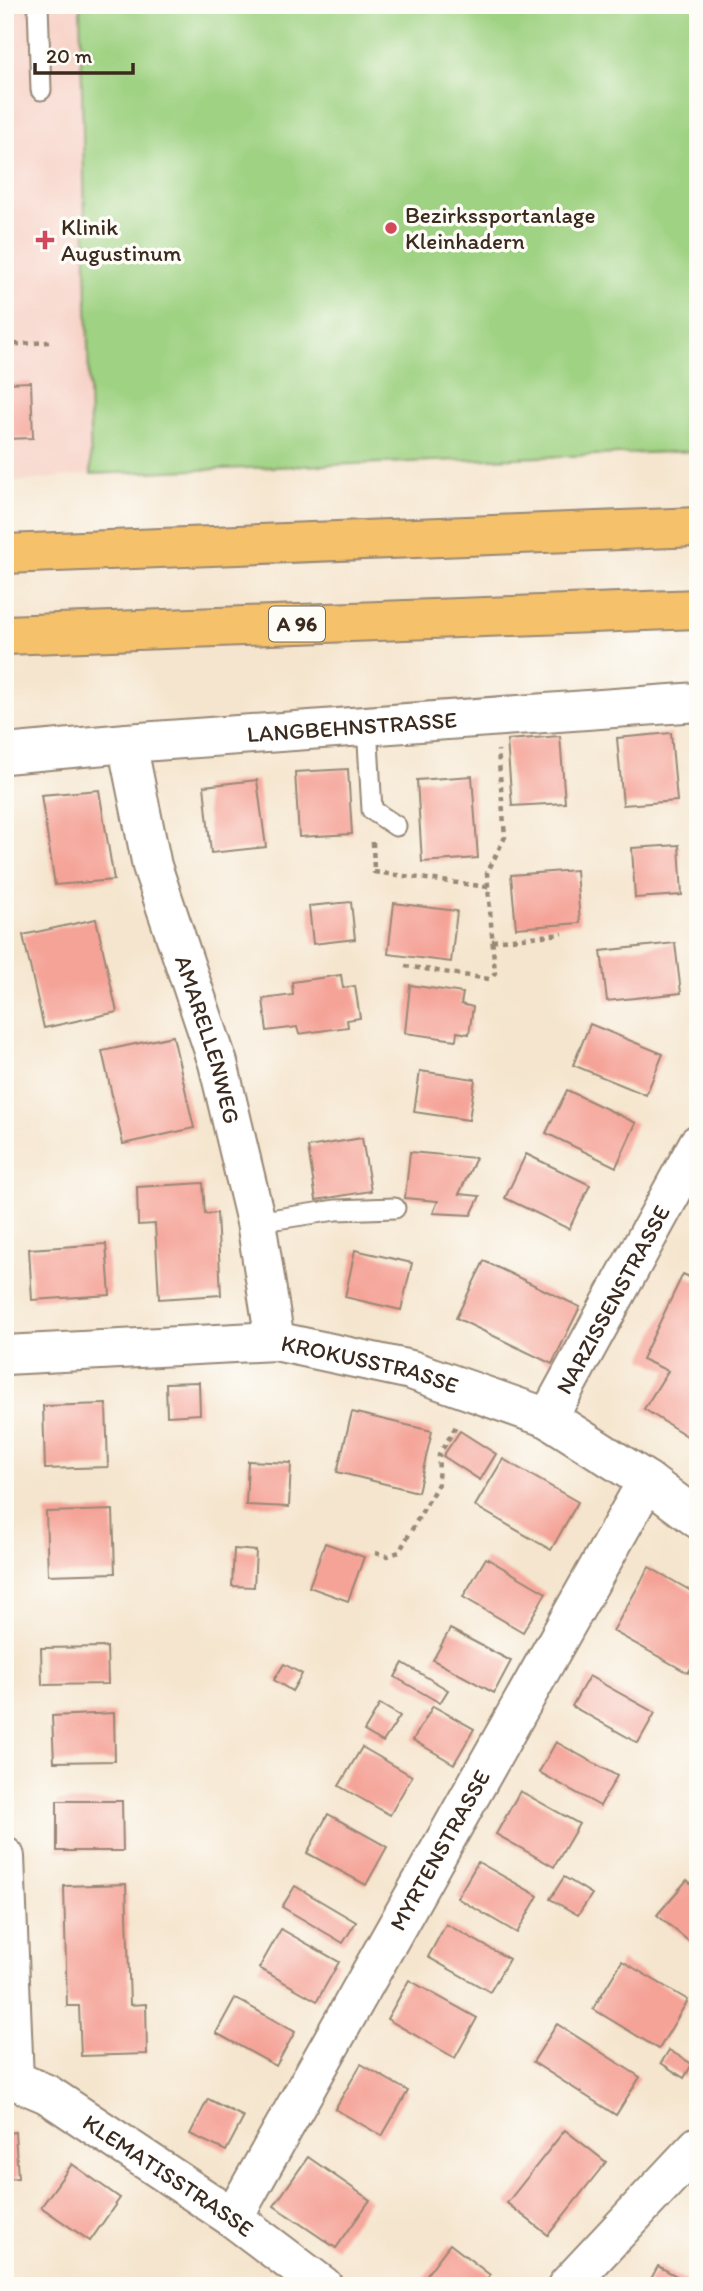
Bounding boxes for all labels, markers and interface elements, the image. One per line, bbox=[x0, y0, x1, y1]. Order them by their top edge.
scale bar bbox=[35, 32, 133, 76]
text: 20 m bbox=[46, 43, 93, 68]
place label: Bezirkssportanlage Kleinhadern bbox=[405, 201, 596, 255]
place label: Klinik Augustinum bbox=[61, 213, 182, 267]
marker: Bezirkssportanlage Kleinhadern bbox=[383, 220, 399, 236]
marker: Klinik Augustinum bbox=[35, 230, 55, 250]
road number: A 96 bbox=[269, 606, 325, 642]
street label: LANGBEHNSTRASSE bbox=[246, 705, 458, 748]
street label: AMARELLENWEG bbox=[169, 952, 246, 1127]
street label: NARZISSENSTRASSE bbox=[550, 1200, 676, 1399]
street label: KROKUSSTRASSE bbox=[279, 1329, 462, 1400]
street label: MYRTENSTRASSE bbox=[383, 1765, 496, 1935]
street label: KLEMATISSTRASSE bbox=[78, 2108, 259, 2243]

